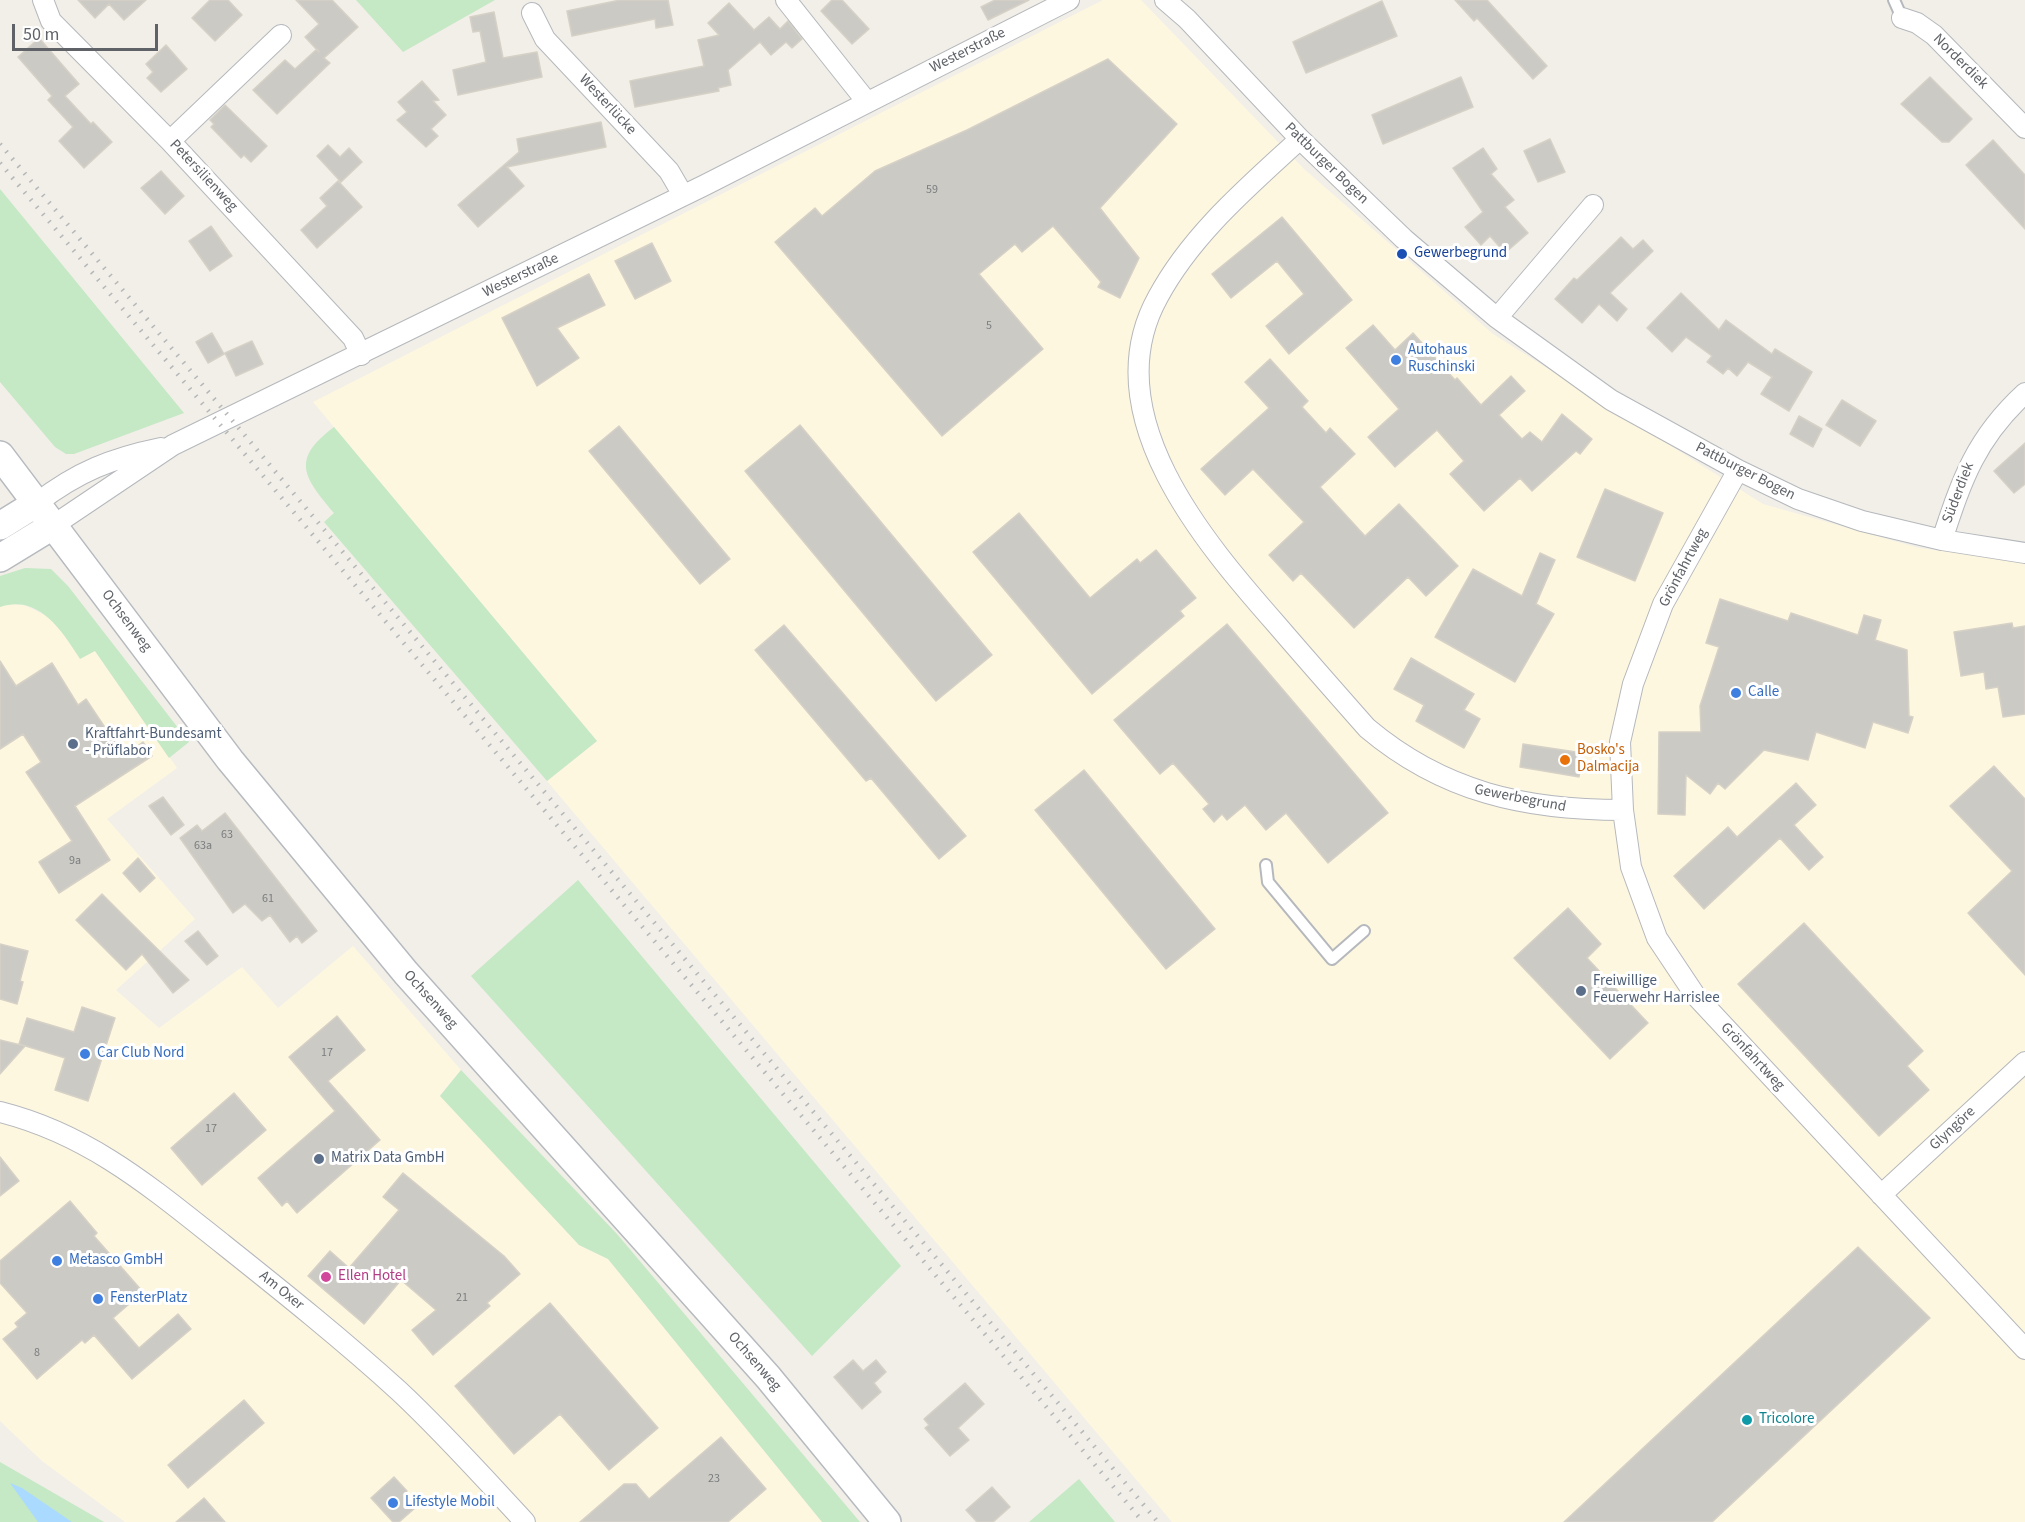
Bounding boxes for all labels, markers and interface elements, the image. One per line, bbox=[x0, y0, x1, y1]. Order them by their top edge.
scale bar bbox=[15, 12, 160, 50]
text: 50 m bbox=[23, 22, 59, 47]
street label: Westerstraße bbox=[927, 24, 1009, 78]
street label: Norderdiek bbox=[1929, 31, 1991, 93]
street label: Westerlücke bbox=[574, 71, 640, 139]
street label: Pattburger Bogen bbox=[1280, 119, 1372, 209]
street label: Petersilienweg bbox=[165, 136, 241, 216]
house number: 59 bbox=[926, 183, 938, 197]
place label: Gewerbegrund bbox=[1414, 245, 1507, 263]
marker: Gewerbegrund bbox=[1395, 247, 1409, 261]
street label: Westerstraße bbox=[480, 250, 562, 302]
house number: 5 bbox=[986, 319, 992, 333]
place label: Autohaus Ruschinski bbox=[1408, 342, 1475, 377]
marker: Autohaus Ruschinski bbox=[1389, 353, 1403, 367]
street label: Pattburger Bogen bbox=[1692, 439, 1798, 505]
street label: Süderdiek bbox=[1939, 460, 1979, 526]
street label: Grönfahrtweg bbox=[1656, 526, 1712, 610]
street label: Ochsenweg bbox=[97, 587, 155, 655]
place label: Calle bbox=[1748, 684, 1779, 702]
marker: Calle bbox=[1729, 686, 1743, 700]
place label: Kraftfahrt-Bundesamt - Prüflabor bbox=[85, 726, 222, 761]
marker: Kraftfahrt-Bundesamt - Prüflabor bbox=[66, 737, 80, 751]
place label: Bosko's Dalmacija bbox=[1577, 742, 1639, 777]
marker: Bosko's Dalmacija bbox=[1558, 753, 1572, 767]
street label: Gewerbegrund bbox=[1473, 781, 1567, 817]
house number: 63 bbox=[221, 828, 233, 842]
house number: 63a bbox=[194, 839, 212, 853]
house number: 9a bbox=[69, 854, 81, 868]
house number: 61 bbox=[262, 892, 274, 906]
street label: Ochsenweg bbox=[399, 967, 461, 1033]
place label: Freiwillige Feuerwehr Harrislee bbox=[1593, 973, 1720, 1008]
marker: Freiwillige Feuerwehr Harrislee bbox=[1574, 984, 1588, 998]
street label: Grönfahrtweg bbox=[1716, 1019, 1788, 1095]
place label: Car Club Nord bbox=[97, 1045, 184, 1063]
house number: 17 bbox=[321, 1046, 333, 1060]
marker: Car Club Nord bbox=[78, 1047, 92, 1061]
street label: Glyngöre bbox=[1926, 1103, 1980, 1155]
house number: 17 bbox=[205, 1122, 217, 1136]
place label: Matrix Data GmbH bbox=[331, 1150, 445, 1168]
marker: Matrix Data GmbH bbox=[312, 1152, 326, 1166]
place label: Metasco GmbH bbox=[69, 1252, 163, 1270]
marker: Metasco GmbH bbox=[50, 1254, 64, 1268]
street label: Am Oxer bbox=[255, 1268, 307, 1314]
place label: Ellen Hotel bbox=[338, 1268, 406, 1286]
marker: Ellen Hotel bbox=[319, 1270, 333, 1284]
place label: FensterPlatz bbox=[110, 1290, 187, 1308]
house number: 21 bbox=[456, 1291, 468, 1305]
marker: FensterPlatz bbox=[91, 1292, 105, 1306]
street label: Ochsenweg bbox=[723, 1329, 785, 1395]
house number: 8 bbox=[34, 1346, 40, 1360]
place label: Tricolore bbox=[1759, 1411, 1814, 1429]
marker: Tricolore bbox=[1740, 1413, 1754, 1427]
house number: 23 bbox=[708, 1472, 720, 1486]
place label: Lifestyle Mobil bbox=[405, 1494, 495, 1512]
marker: Lifestyle Mobil bbox=[386, 1496, 400, 1510]

